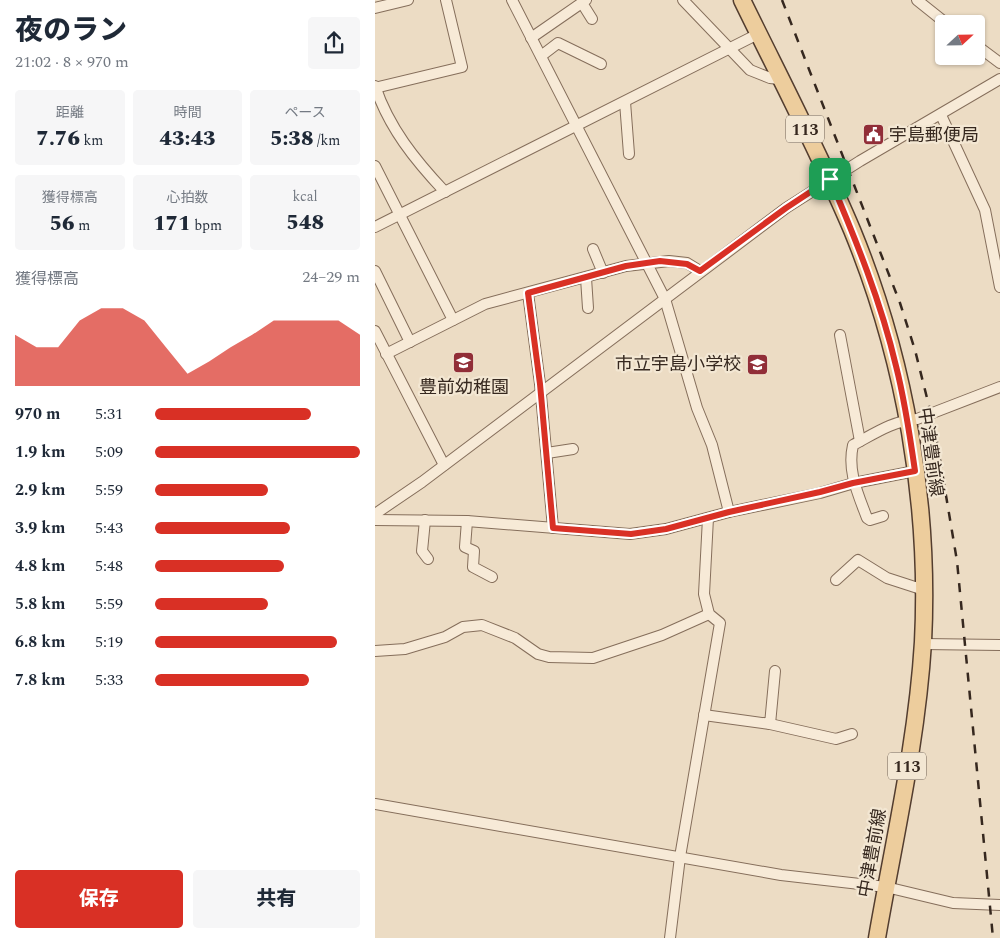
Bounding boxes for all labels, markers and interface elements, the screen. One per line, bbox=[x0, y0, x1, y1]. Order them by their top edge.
text: 夜のラン bbox=[15, 9, 127, 52]
north arrow bbox=[935, 15, 985, 65]
map controls bbox=[935, 15, 985, 65]
button: share bbox=[308, 17, 360, 69]
text: 21:02 · 8 × 970 m bbox=[15, 50, 129, 74]
text: 距離 bbox=[56, 102, 84, 123]
text: 時間 bbox=[173, 102, 201, 123]
text: ペース bbox=[285, 102, 326, 123]
road number: 113 bbox=[786, 116, 824, 142]
place label: 宇島郵便局 bbox=[889, 122, 979, 149]
text: 7.76 bbox=[36, 123, 80, 155]
text: 43:43 bbox=[159, 123, 216, 155]
text: 5:38 bbox=[270, 123, 314, 155]
public building icon: 宇島郵便局 bbox=[861, 123, 885, 147]
text: km bbox=[80, 130, 103, 151]
text: /km bbox=[314, 130, 340, 151]
pin bbox=[809, 158, 851, 200]
icon: arrive bbox=[816, 165, 844, 193]
text: kcal bbox=[293, 186, 318, 207]
text: 獲得標高 bbox=[42, 187, 98, 208]
text: 心拍数 bbox=[166, 187, 208, 208]
text: 548 bbox=[286, 207, 324, 239]
text: 56 bbox=[49, 208, 75, 240]
text: 171 bbox=[153, 208, 191, 240]
text: m bbox=[75, 215, 90, 236]
text: bpm bbox=[191, 215, 222, 236]
text: 24–29 m bbox=[302, 265, 360, 289]
text: 獲得標高 bbox=[15, 267, 79, 291]
school or university icon: 豊前幼稚園 bbox=[452, 350, 476, 374]
place label: 市立宇島小学校 bbox=[615, 351, 741, 378]
school or university icon: 市立宇島小学校 bbox=[745, 352, 769, 376]
place label: 豊前幼稚園 bbox=[419, 374, 509, 401]
text: 970 m bbox=[15, 402, 60, 426]
text: 5:31 bbox=[95, 402, 123, 426]
street label: 中津豊前線 bbox=[911, 406, 950, 499]
text: 1.9 km bbox=[15, 440, 65, 464]
text: 5:09 bbox=[95, 440, 123, 464]
text: 2.9 km bbox=[15, 478, 65, 502]
text: 5:59 bbox=[95, 478, 123, 502]
text: 3.9 km bbox=[15, 516, 65, 540]
text: 5:43 bbox=[95, 516, 123, 540]
text: 4.8 km bbox=[15, 554, 65, 578]
text: 5:48 bbox=[95, 554, 123, 578]
text: 5.8 km bbox=[15, 592, 65, 616]
text: 5:59 bbox=[95, 592, 123, 616]
text: 6.8 km bbox=[15, 630, 65, 654]
text: 5:19 bbox=[95, 630, 123, 654]
text: 7.8 km bbox=[15, 668, 65, 692]
text: 5:33 bbox=[95, 668, 123, 692]
road number: 113 bbox=[888, 752, 926, 779]
street label: 中津豊前線 bbox=[851, 806, 894, 900]
button: 保存 bbox=[15, 870, 183, 928]
button: 共有 bbox=[193, 870, 360, 928]

